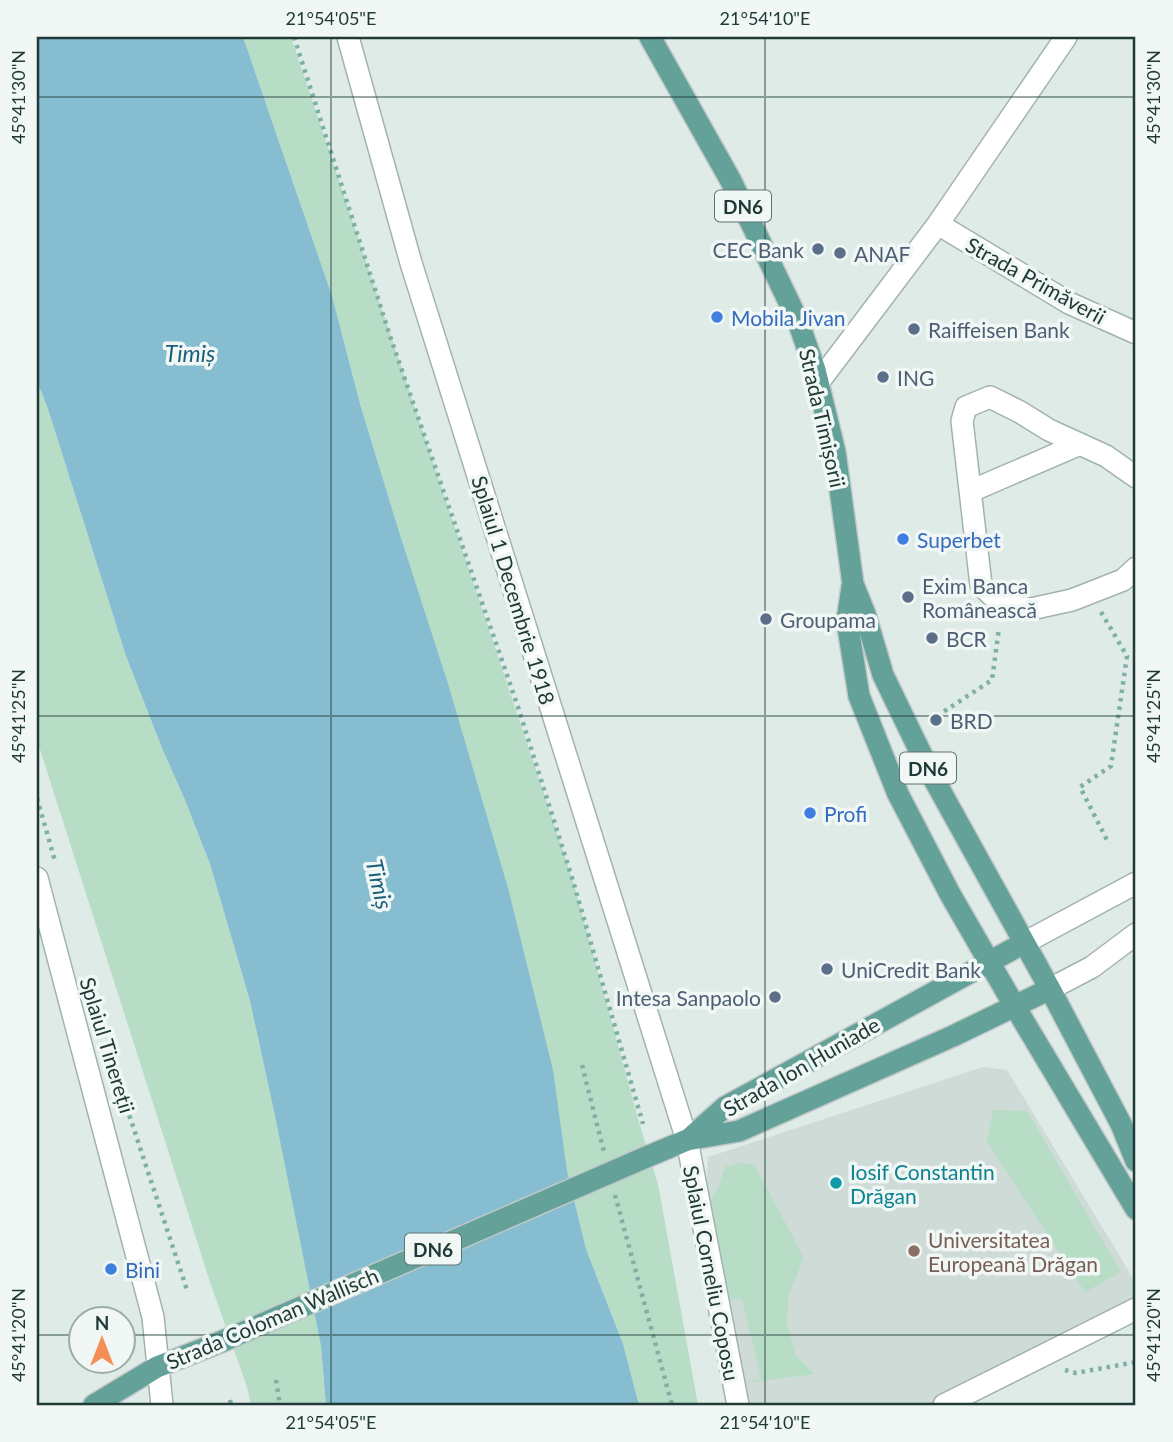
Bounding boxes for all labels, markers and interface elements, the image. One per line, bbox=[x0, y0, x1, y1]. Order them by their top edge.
text: 21°54'05"E bbox=[286, 7, 376, 29]
text: 21°54'10"E bbox=[720, 7, 810, 29]
text: 45°41'30"N bbox=[7, 50, 29, 144]
text: 45°41'30"N bbox=[1142, 50, 1164, 144]
road number: DN6 bbox=[715, 190, 771, 222]
street label: Strada Primăverii bbox=[962, 231, 1110, 329]
place label: CEC Bank bbox=[713, 237, 804, 262]
marker: CEC Bank bbox=[810, 241, 826, 257]
place label: ANAF bbox=[854, 241, 910, 266]
marker: ANAF bbox=[832, 245, 848, 261]
place label: Mobila Jivan bbox=[731, 305, 846, 330]
marker: Mobila Jivan bbox=[709, 309, 725, 325]
place label: Raiffeisen Bank bbox=[928, 317, 1070, 342]
marker: Raiffeisen Bank bbox=[906, 321, 922, 337]
water label: Timiș bbox=[165, 339, 215, 367]
street label: Strada Timișorii bbox=[795, 346, 851, 490]
place label: ING bbox=[897, 365, 934, 390]
marker: ING bbox=[875, 369, 891, 385]
street label: Splaiul 1 Decembrie 1918 bbox=[467, 473, 561, 707]
place label: Superbet bbox=[917, 527, 1001, 552]
marker: Superbet bbox=[895, 531, 911, 547]
place label: Exim Banca Românească bbox=[922, 573, 1037, 622]
marker: Exim Banca Românească bbox=[900, 589, 916, 605]
place label: Groupama bbox=[780, 607, 876, 632]
marker: Groupama bbox=[758, 611, 774, 627]
place label: BCR bbox=[946, 626, 988, 651]
marker: BCR bbox=[924, 630, 940, 646]
text: 45°41'25"N bbox=[7, 669, 29, 763]
text: 45°41'25"N bbox=[1142, 669, 1164, 763]
place label: BRD bbox=[950, 708, 993, 733]
marker: BRD bbox=[928, 712, 944, 728]
road number: DN6 bbox=[900, 752, 956, 783]
place label: Profi bbox=[824, 801, 867, 826]
marker: Profi bbox=[802, 805, 818, 821]
water label: Timiș bbox=[361, 856, 399, 912]
place label: UniCredit Bank bbox=[841, 957, 981, 982]
marker: UniCredit Bank bbox=[819, 961, 835, 977]
street label: Splaiul Tinereții bbox=[75, 974, 141, 1116]
place label: Intesa Sanpaolo bbox=[616, 985, 761, 1010]
marker: Intesa Sanpaolo bbox=[767, 989, 783, 1005]
street label: Strada Ion Huniade bbox=[718, 1011, 884, 1121]
place label: Iosif Constantin Drăgan bbox=[850, 1159, 995, 1208]
street label: Splaiul Corneliu Coposu bbox=[679, 1163, 745, 1383]
marker: Iosif Constantin Drăgan bbox=[828, 1175, 844, 1191]
place label: Universitatea Europeană Drăgan bbox=[928, 1227, 1098, 1276]
road number: DN6 bbox=[405, 1233, 461, 1264]
marker: Universitatea Europeană Drăgan bbox=[906, 1243, 922, 1259]
place label: Bini bbox=[125, 1257, 160, 1282]
marker: Bini bbox=[103, 1261, 119, 1277]
street label: Strada Coloman Wallisch bbox=[162, 1262, 382, 1374]
text: 45°41'20"N bbox=[7, 1288, 29, 1382]
text: 45°41'20"N bbox=[1142, 1288, 1164, 1382]
north arrow bbox=[66, 1306, 136, 1376]
text: N bbox=[95, 1311, 109, 1334]
text: 21°54'05"E bbox=[286, 1411, 376, 1433]
text: 21°54'10"E bbox=[720, 1411, 810, 1433]

